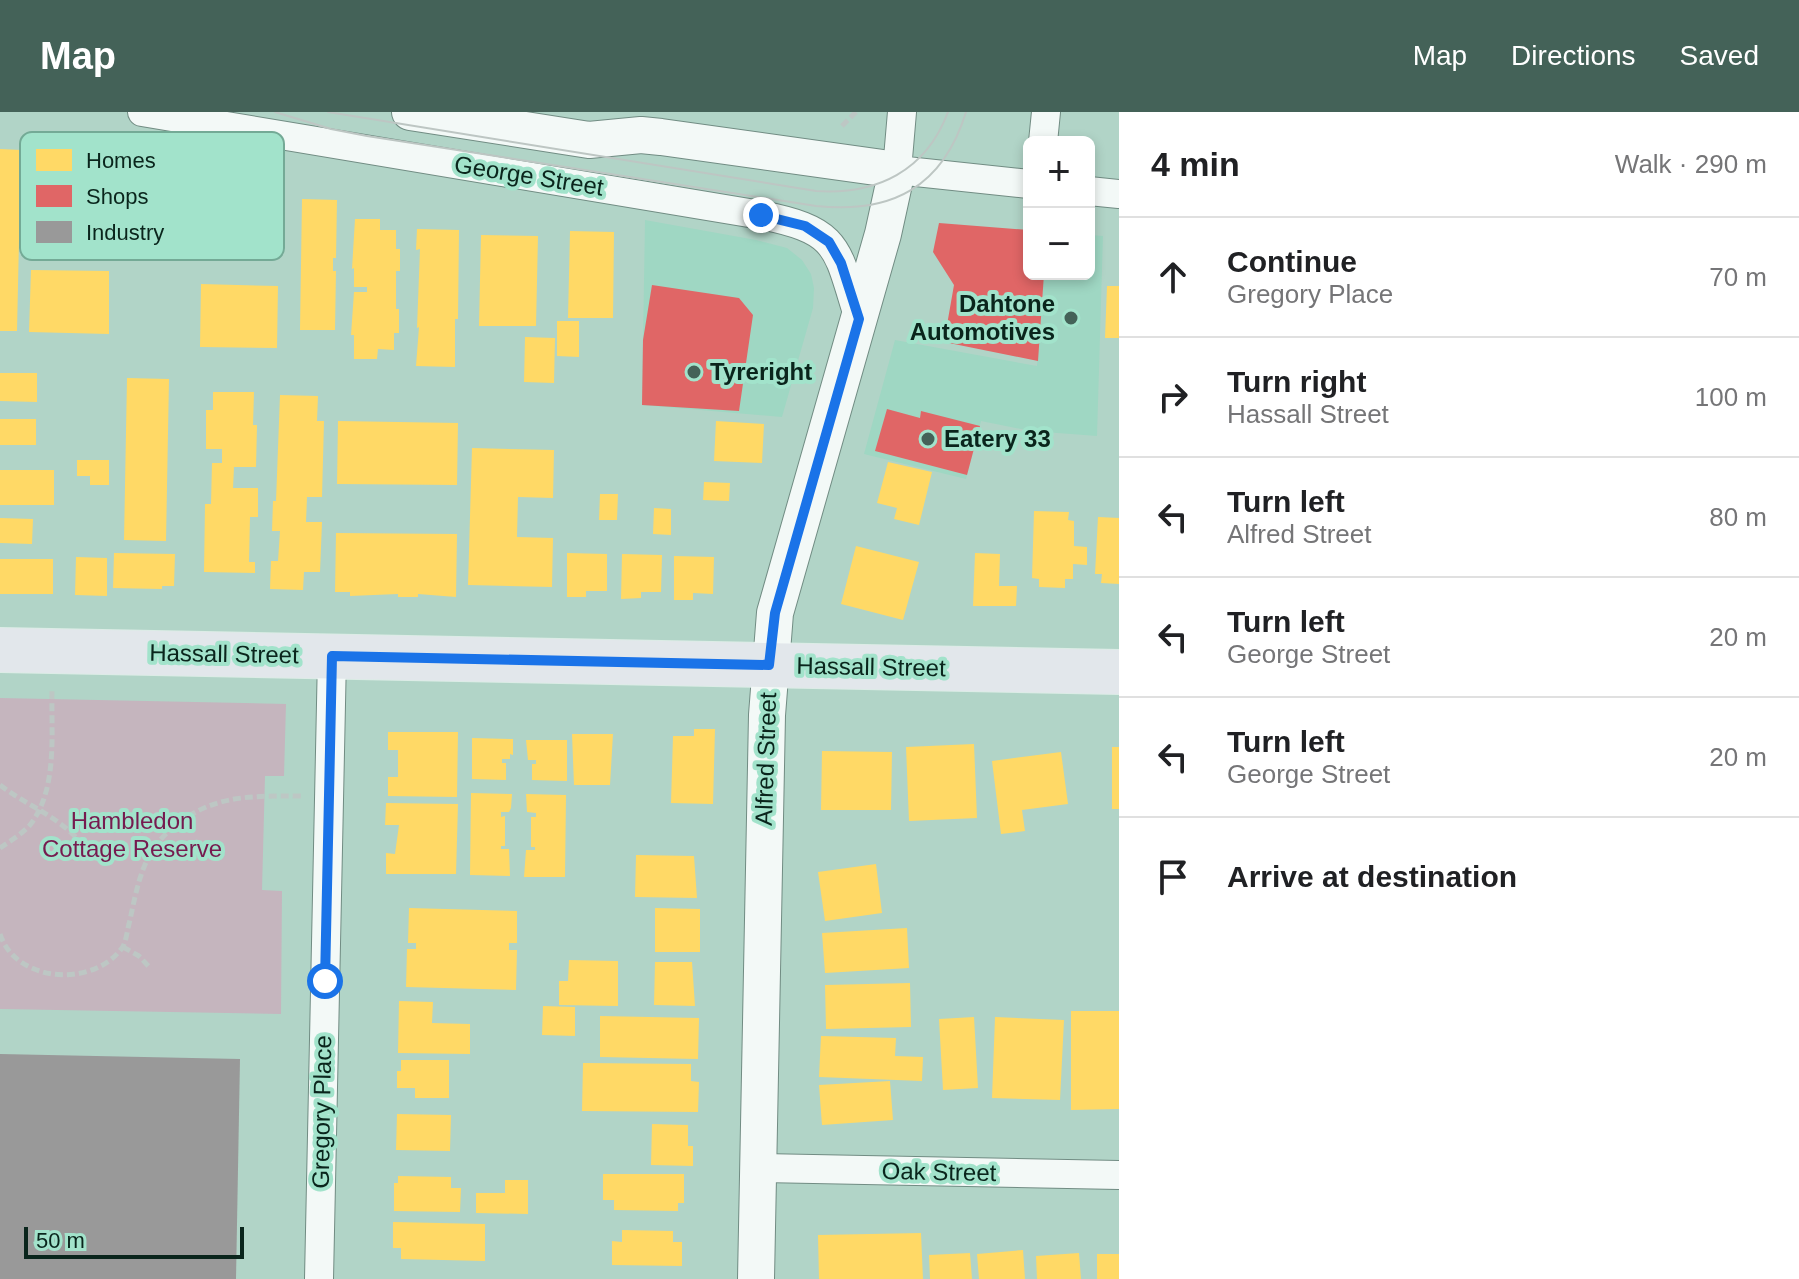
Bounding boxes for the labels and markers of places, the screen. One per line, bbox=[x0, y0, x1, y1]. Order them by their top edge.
place label: Dahtone Automotives bbox=[910, 290, 1055, 345]
marker: Dahtone Automotives bbox=[1062, 309, 1080, 327]
place label: Tyreright bbox=[710, 358, 812, 385]
marker: Tyreright bbox=[685, 363, 703, 381]
place label: Eatery 33 bbox=[944, 425, 1051, 452]
marker: Eatery 33 bbox=[919, 430, 937, 448]

